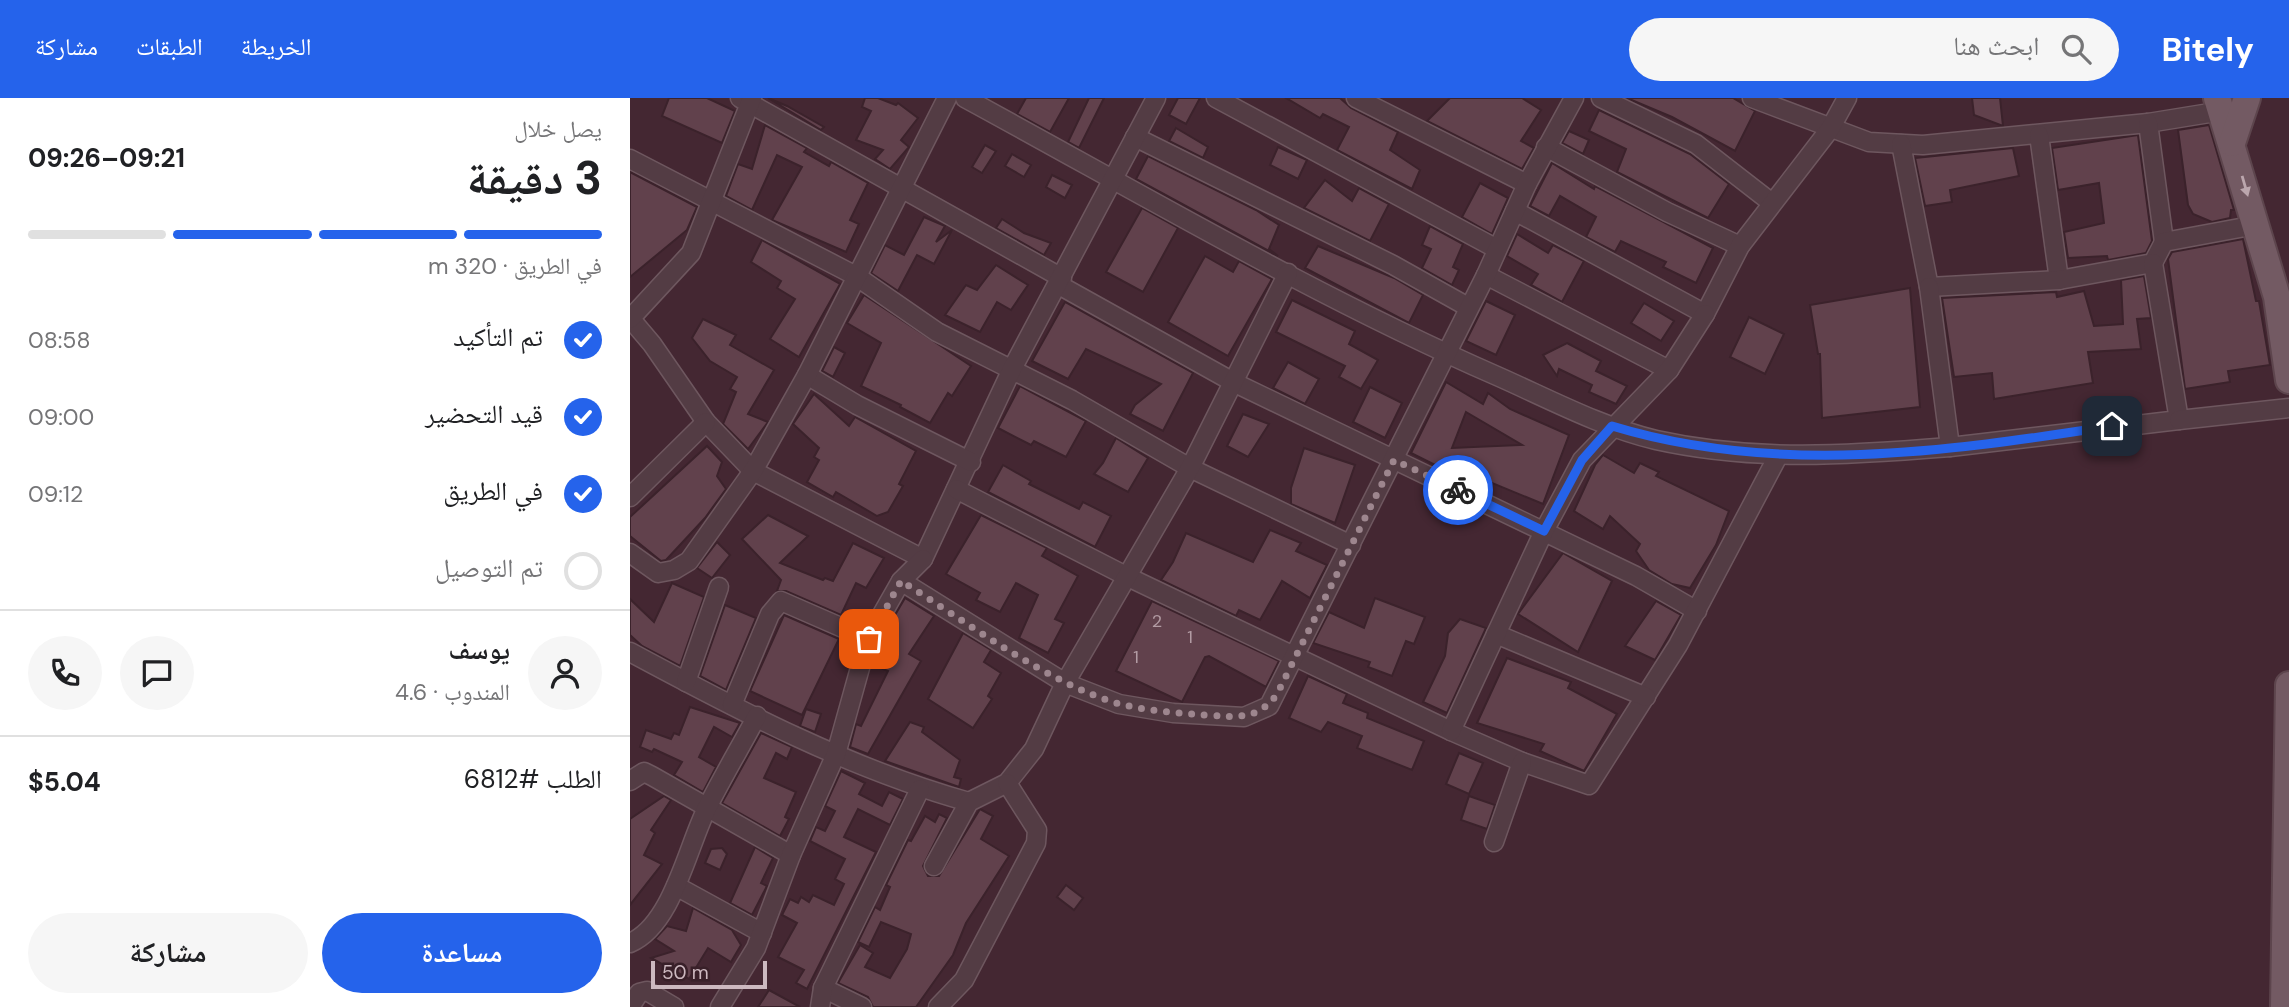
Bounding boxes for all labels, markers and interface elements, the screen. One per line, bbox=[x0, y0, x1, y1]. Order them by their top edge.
search box bbox=[1629, 18, 2119, 81]
text: Bitely bbox=[2161, 28, 2254, 71]
text: ابحث هنا bbox=[1953, 29, 2039, 63]
icon: search bbox=[2057, 30, 2095, 68]
text: مشاركة bbox=[35, 31, 98, 62]
text: الطبقات bbox=[136, 31, 203, 62]
text: الخريطة bbox=[241, 31, 311, 62]
text: يصل خلال bbox=[514, 114, 602, 144]
text: 09:21–09:26 bbox=[28, 141, 185, 175]
text: 3 دقيقة bbox=[467, 148, 602, 208]
one-way arrow bbox=[2240, 176, 2250, 197]
text: في الطريق · 320 m bbox=[428, 251, 602, 281]
text: تم التأكيد bbox=[453, 320, 543, 354]
icon: check bbox=[564, 321, 602, 359]
text: 08:58 bbox=[28, 325, 90, 355]
pin bbox=[2082, 396, 2142, 456]
text: قيد التحضير bbox=[425, 397, 543, 431]
icon: check bbox=[564, 398, 602, 436]
text: 09:00 bbox=[28, 402, 94, 432]
icon: home bbox=[2093, 407, 2131, 445]
courier bbox=[1423, 455, 1493, 525]
icon: bike bbox=[1439, 471, 1477, 509]
text: في الطريق bbox=[443, 474, 543, 508]
icon: check bbox=[564, 475, 602, 513]
text: 09:12 bbox=[28, 479, 83, 509]
text: تم التوصيل bbox=[435, 551, 543, 585]
pin bbox=[839, 609, 899, 669]
house number: 2 bbox=[1152, 609, 1162, 633]
icon: bag bbox=[850, 620, 888, 658]
house number: 1 bbox=[1187, 625, 1193, 649]
text: يوسف bbox=[449, 633, 510, 667]
button: phone bbox=[28, 636, 102, 710]
button: chat bbox=[120, 636, 194, 710]
button: person bbox=[528, 636, 602, 710]
house number: 1 bbox=[1133, 645, 1139, 669]
text: المندوب · 4.6 bbox=[395, 677, 510, 707]
text: الطلب #6812 bbox=[464, 762, 602, 796]
text: $5.04 bbox=[28, 765, 101, 799]
button: مشاركة bbox=[28, 913, 308, 993]
button: مساعدة bbox=[322, 913, 602, 993]
scale bar bbox=[651, 958, 766, 990]
text: 50 m bbox=[662, 960, 709, 985]

